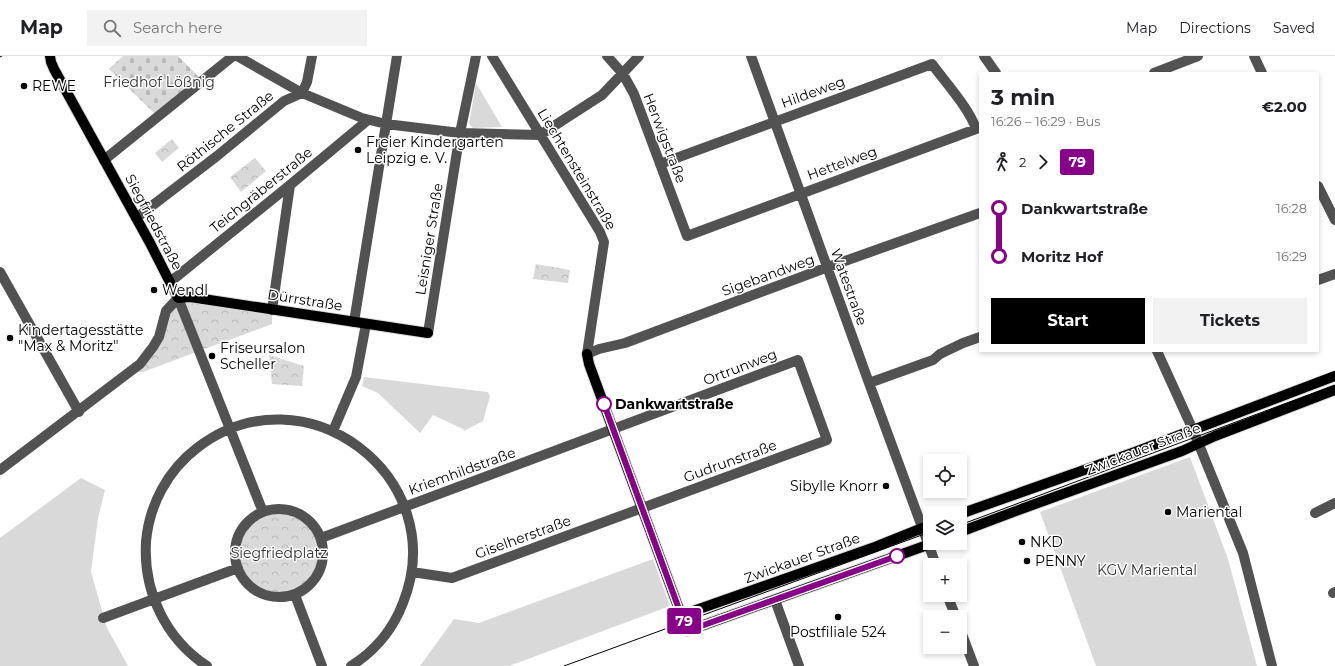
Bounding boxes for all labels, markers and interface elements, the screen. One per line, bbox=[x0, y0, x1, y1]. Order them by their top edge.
search box bbox=[87, 10, 367, 46]
text: Map bbox=[20, 16, 63, 39]
icon: search bbox=[101, 17, 123, 39]
text: Search here bbox=[133, 18, 222, 37]
text: Map bbox=[1126, 19, 1157, 37]
text: Directions bbox=[1179, 19, 1251, 37]
text: Saved bbox=[1273, 19, 1315, 37]
street label: Hildeweg bbox=[779, 72, 847, 112]
park label: Friedhof Lößnig bbox=[103, 73, 215, 91]
place label: REWE bbox=[32, 77, 76, 95]
marker: REWE bbox=[19, 81, 29, 91]
text: 3 min bbox=[991, 84, 1055, 111]
street label: Röthische Straße bbox=[173, 86, 277, 176]
street label: Herwigstraße bbox=[640, 90, 690, 186]
text: €2.00 bbox=[1262, 97, 1307, 116]
street label: Liechtensteinstraße bbox=[534, 105, 620, 233]
text: 16:26 – 16:29 · Bus bbox=[991, 113, 1101, 129]
place label: Freier Kindergarten Leipzig e. V. bbox=[366, 133, 504, 167]
street label: Hettelweg bbox=[805, 142, 879, 184]
street label: Teichgräberstraße bbox=[206, 143, 316, 237]
marker: Freier Kindergarten Leipzig e. V. bbox=[353, 145, 363, 155]
icon: walk bbox=[991, 151, 1013, 173]
icon: forward bbox=[1032, 151, 1054, 173]
text: 79 bbox=[1068, 153, 1086, 171]
text: 2 bbox=[1019, 154, 1026, 170]
street label: Siegfriedstraße bbox=[121, 171, 187, 273]
street label: Leisniger Straße bbox=[411, 182, 447, 296]
text: Dankwartstraße bbox=[1021, 199, 1148, 218]
text: 16:28 bbox=[1276, 200, 1307, 216]
street label: Watestraße bbox=[827, 246, 871, 328]
text: Moritz Hof bbox=[1021, 247, 1103, 266]
text: 16:29 bbox=[1276, 248, 1307, 264]
street label: Sigebandweg bbox=[719, 250, 817, 300]
place label: Wendl bbox=[162, 281, 208, 299]
marker: Wendl bbox=[149, 285, 159, 295]
street label: Dürrstraße bbox=[266, 285, 344, 315]
button: Start bbox=[991, 298, 1145, 344]
button: Tickets bbox=[1153, 298, 1307, 344]
place label: Kindertagesstätte "Max & Moritz" bbox=[18, 321, 143, 355]
marker: Kindertagesstätte "Max & Moritz" bbox=[5, 333, 15, 343]
place label: Friseursalon Scheller bbox=[220, 339, 305, 373]
street label: Ortrunweg bbox=[700, 345, 780, 389]
marker: Friseursalon Scheller bbox=[207, 351, 217, 361]
place label: Dankwartstraße bbox=[615, 395, 734, 413]
marker: Dankwartstraße bbox=[596, 396, 612, 412]
street label: Zwickauer Straße bbox=[1083, 419, 1203, 479]
street label: Gudrunstraße bbox=[681, 436, 779, 486]
street label: Kriemhildstraße bbox=[406, 443, 518, 499]
map controls bbox=[923, 454, 967, 654]
button: locate bbox=[923, 454, 967, 498]
place label: Sibylle Knorr bbox=[790, 477, 878, 495]
marker: Sibylle Knorr bbox=[881, 481, 891, 491]
place label: Mariental bbox=[1176, 503, 1242, 521]
button: layers bbox=[923, 506, 967, 550]
marker: Mariental bbox=[1163, 507, 1173, 517]
street label: Giselherstraße bbox=[473, 511, 573, 563]
street label: Zwickauer Straße bbox=[742, 529, 862, 587]
place label: NKD bbox=[1030, 533, 1063, 551]
marker: NKD bbox=[1017, 537, 1027, 547]
park label: Siegfriedplatz bbox=[231, 544, 327, 562]
unlabelled marker bbox=[889, 548, 905, 564]
place label: PENNY bbox=[1035, 552, 1086, 570]
marker: PENNY bbox=[1022, 556, 1032, 566]
button: + bbox=[923, 558, 967, 602]
park label: KGV Mariental bbox=[1097, 561, 1197, 579]
line badge: 79 bbox=[666, 608, 702, 634]
button: − bbox=[923, 610, 967, 654]
text: 79 bbox=[675, 612, 693, 630]
marker: Postfiliale 524 bbox=[833, 612, 843, 622]
place label: Postfiliale 524 bbox=[790, 623, 887, 641]

